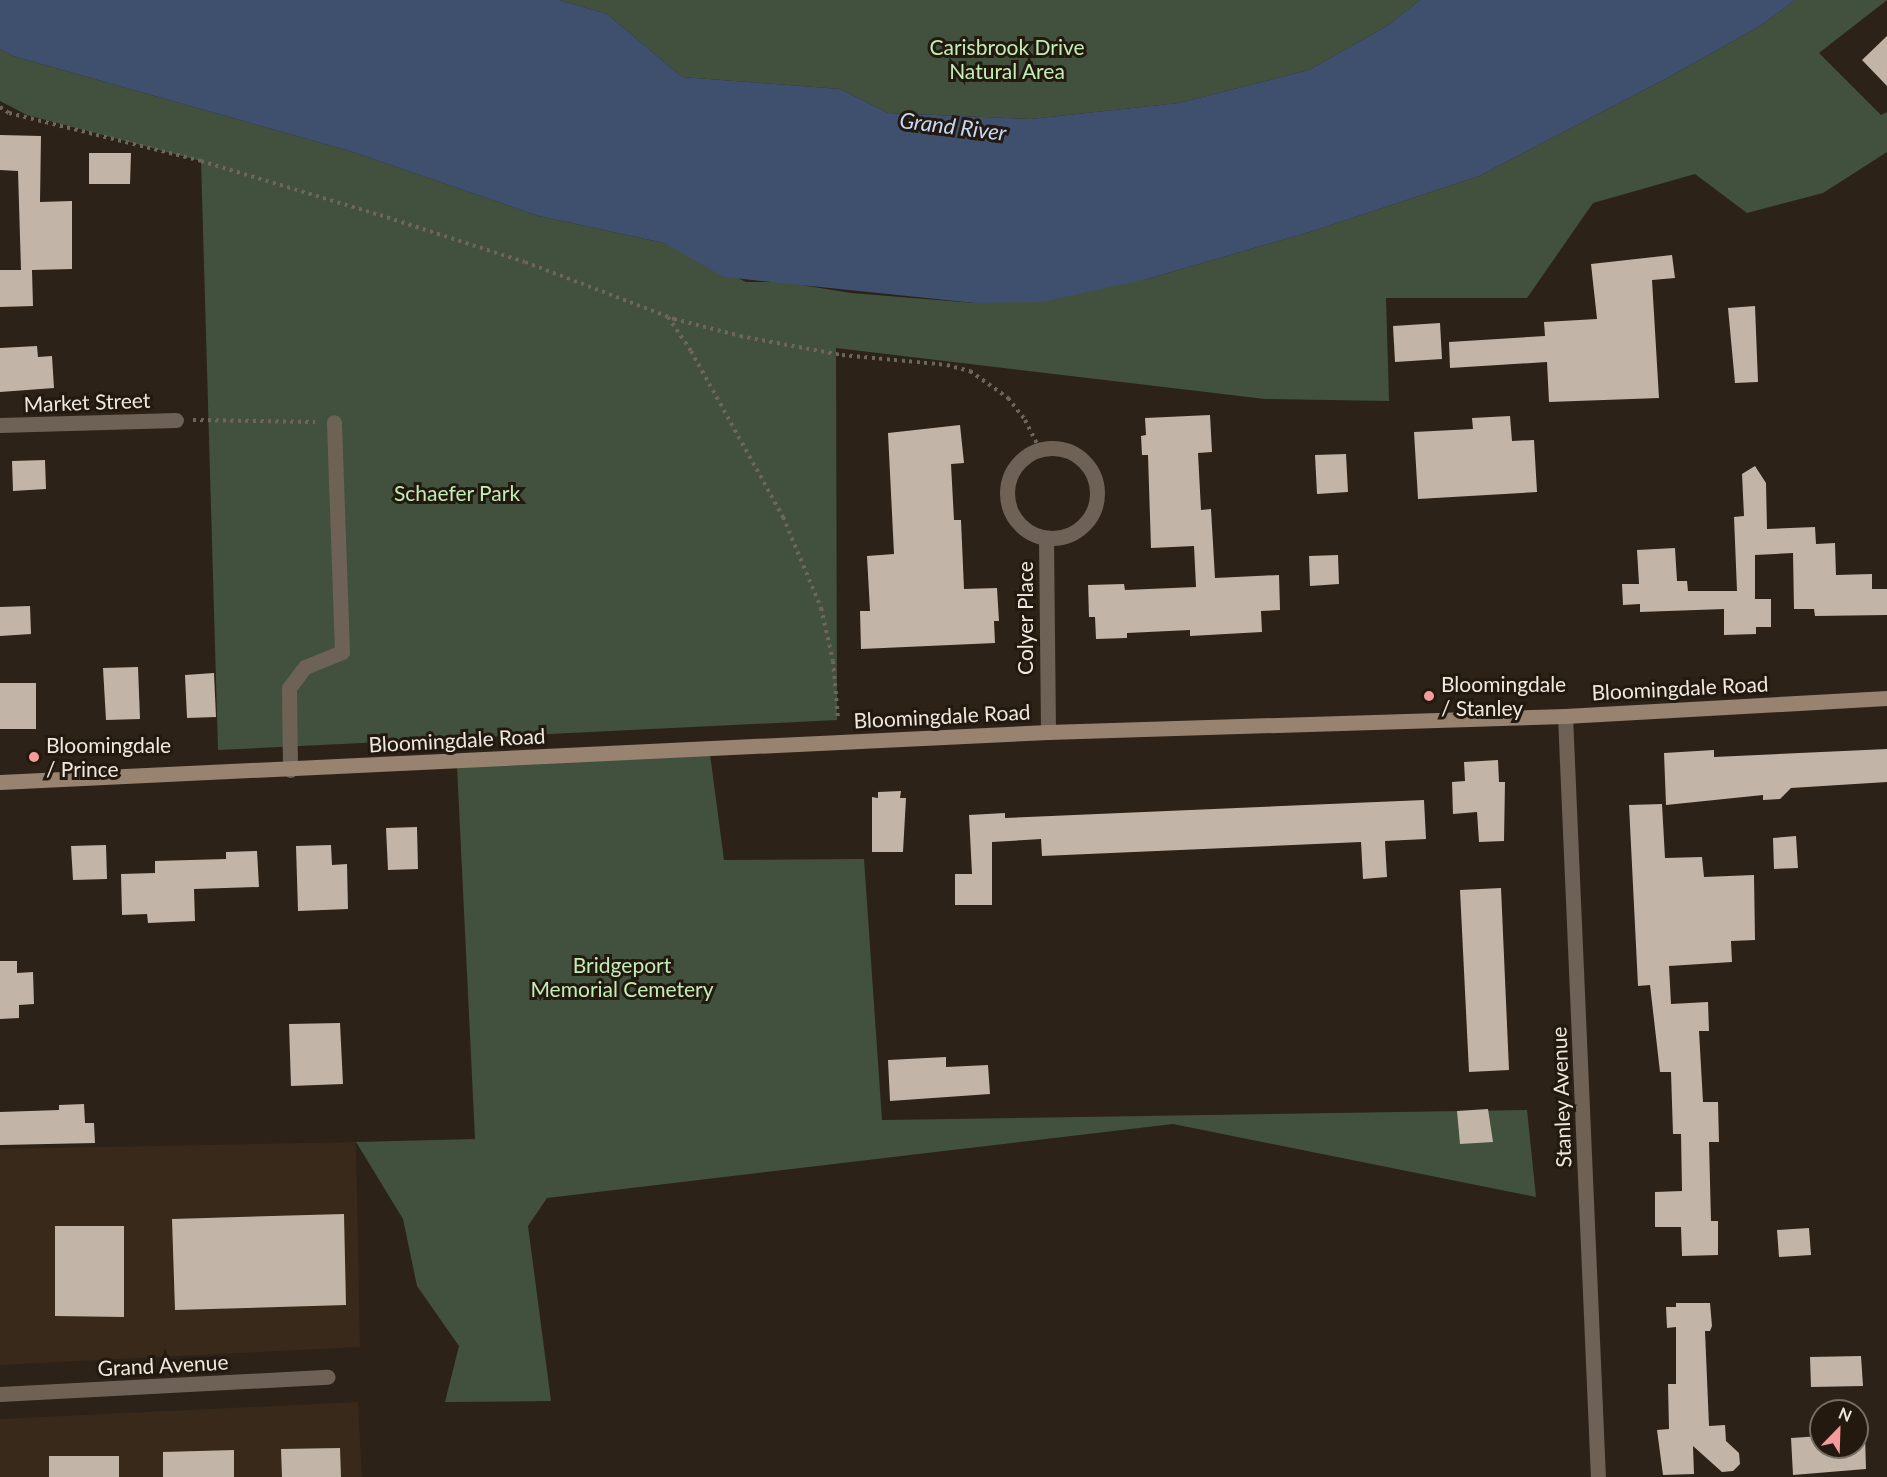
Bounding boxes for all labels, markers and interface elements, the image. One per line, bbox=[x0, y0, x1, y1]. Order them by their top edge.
park label: Carisbrook Drive Natural Area bbox=[929, 34, 1085, 84]
water label: Grand River bbox=[898, 106, 1008, 146]
street label: Market Street bbox=[23, 387, 151, 417]
park label: Schaefer Park bbox=[394, 480, 520, 506]
street label: Colyer Place bbox=[1012, 561, 1038, 675]
place label: Bloomingdale / Stanley bbox=[1441, 671, 1566, 721]
street label: Bloomingdale Road bbox=[1591, 671, 1769, 705]
marker: Bloomingdale / Stanley bbox=[1422, 689, 1436, 703]
street label: Bloomingdale Road bbox=[853, 699, 1031, 733]
street label: Bloomingdale Road bbox=[368, 723, 546, 757]
place label: Bloomingdale / Prince bbox=[46, 732, 171, 782]
marker: Bloomingdale / Prince bbox=[27, 750, 41, 764]
park label: Bridgeport Memorial Cemetery bbox=[530, 952, 714, 1002]
street label: Stanley Avenue bbox=[1546, 1026, 1576, 1168]
street label: Grand Avenue bbox=[97, 1349, 229, 1381]
north arrow bbox=[1809, 1399, 1869, 1459]
text: N bbox=[1836, 1403, 1855, 1425]

